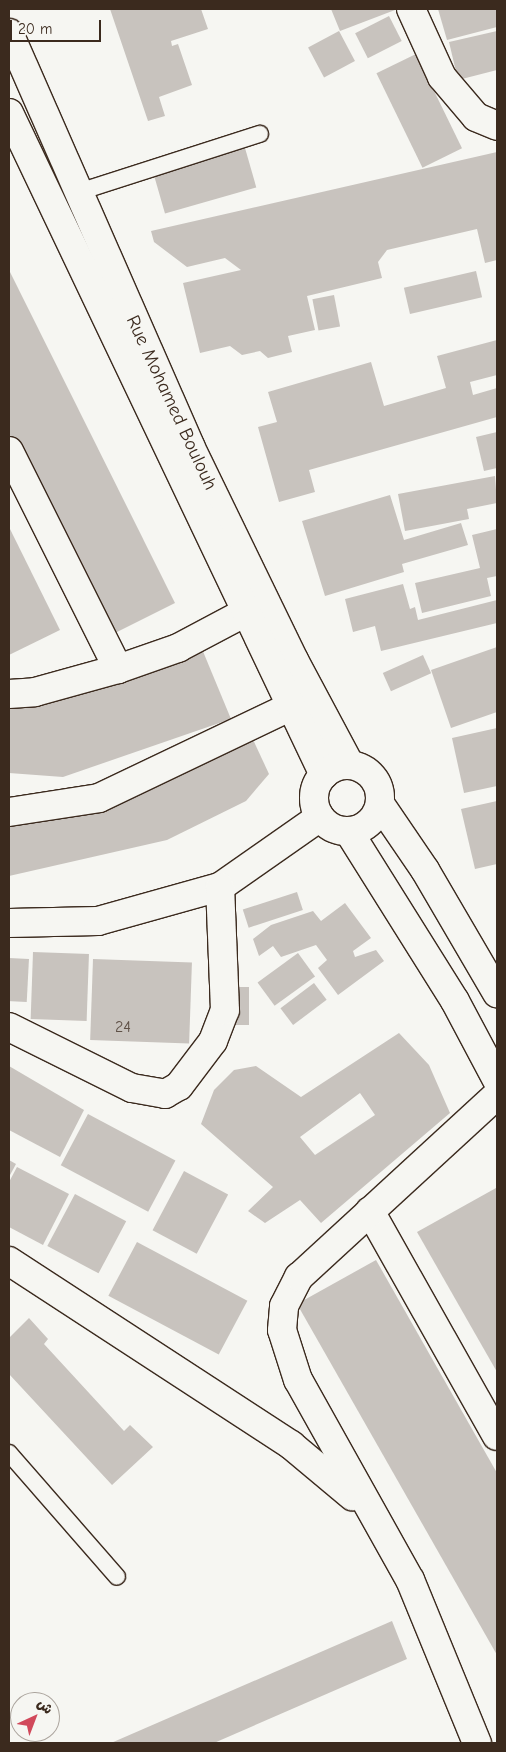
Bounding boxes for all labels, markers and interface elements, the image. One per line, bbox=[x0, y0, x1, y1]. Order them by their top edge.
scale bar bbox=[12, 10, 104, 42]
text: 20 m bbox=[18, 20, 52, 38]
street label: Rue Mohamed Boulouh bbox=[120, 312, 222, 494]
house number: 24 bbox=[115, 1017, 131, 1037]
north arrow bbox=[10, 1692, 60, 1742]
text: ش bbox=[33, 1695, 56, 1718]

